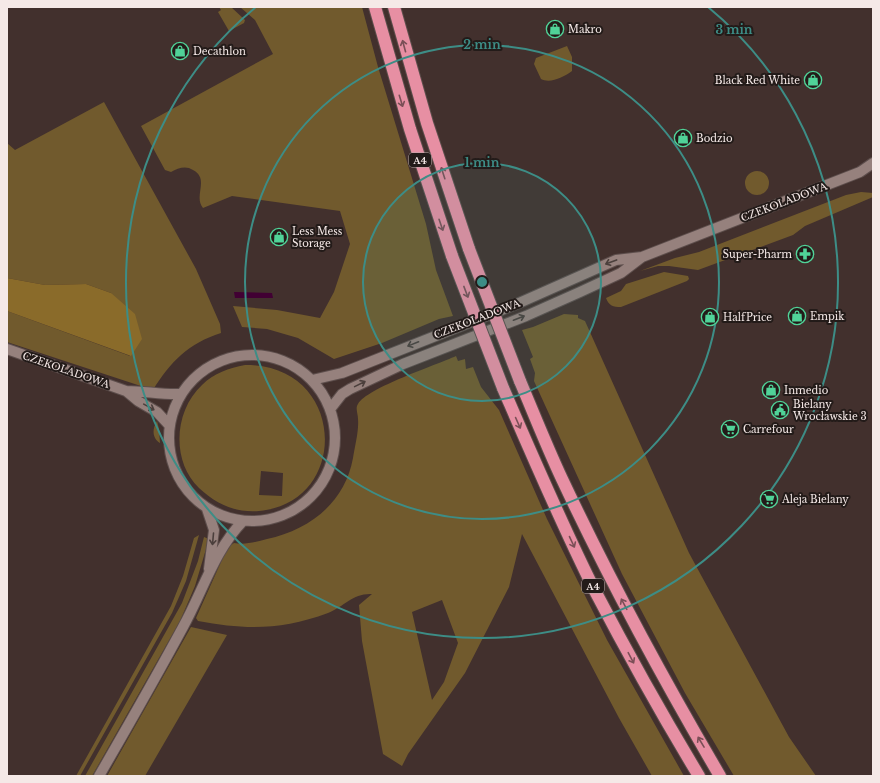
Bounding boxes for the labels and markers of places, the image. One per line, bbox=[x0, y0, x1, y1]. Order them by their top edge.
shop icon: Makro bbox=[545, 19, 565, 39]
place label: Makro bbox=[568, 23, 602, 36]
shop icon: Decathlon bbox=[170, 41, 190, 61]
place label: Decathlon bbox=[193, 45, 246, 58]
shop icon: Black Red White bbox=[803, 70, 823, 90]
place label: Black Red White bbox=[715, 74, 800, 87]
shop icon: Bodzio bbox=[673, 128, 693, 148]
place label: Bodzio bbox=[696, 132, 733, 145]
place label: Less Mess Storage bbox=[292, 225, 343, 250]
shop icon: Less Mess Storage bbox=[269, 227, 289, 247]
pharmacy icon: Super-Pharm bbox=[795, 244, 815, 264]
place label: Super-Pharm bbox=[723, 248, 792, 261]
centre of rings bbox=[475, 275, 489, 289]
shop icon: Empik bbox=[787, 306, 807, 326]
shop icon: HalfPrice bbox=[700, 307, 720, 327]
place label: Empik bbox=[810, 310, 845, 323]
place label: HalfPrice bbox=[723, 311, 772, 324]
shop icon: Inmedio bbox=[761, 380, 781, 400]
place label: Inmedio bbox=[784, 384, 829, 397]
place label: Bielany Wrocławskie 3 bbox=[792, 398, 867, 423]
public building icon: Bielany Wrocławskie 3 bbox=[770, 400, 790, 420]
supermarket icon: Carrefour bbox=[720, 419, 740, 439]
place label: Carrefour bbox=[743, 423, 794, 436]
supermarket icon: Aleja Bielany bbox=[759, 489, 779, 509]
place label: Aleja Bielany bbox=[781, 493, 849, 506]

